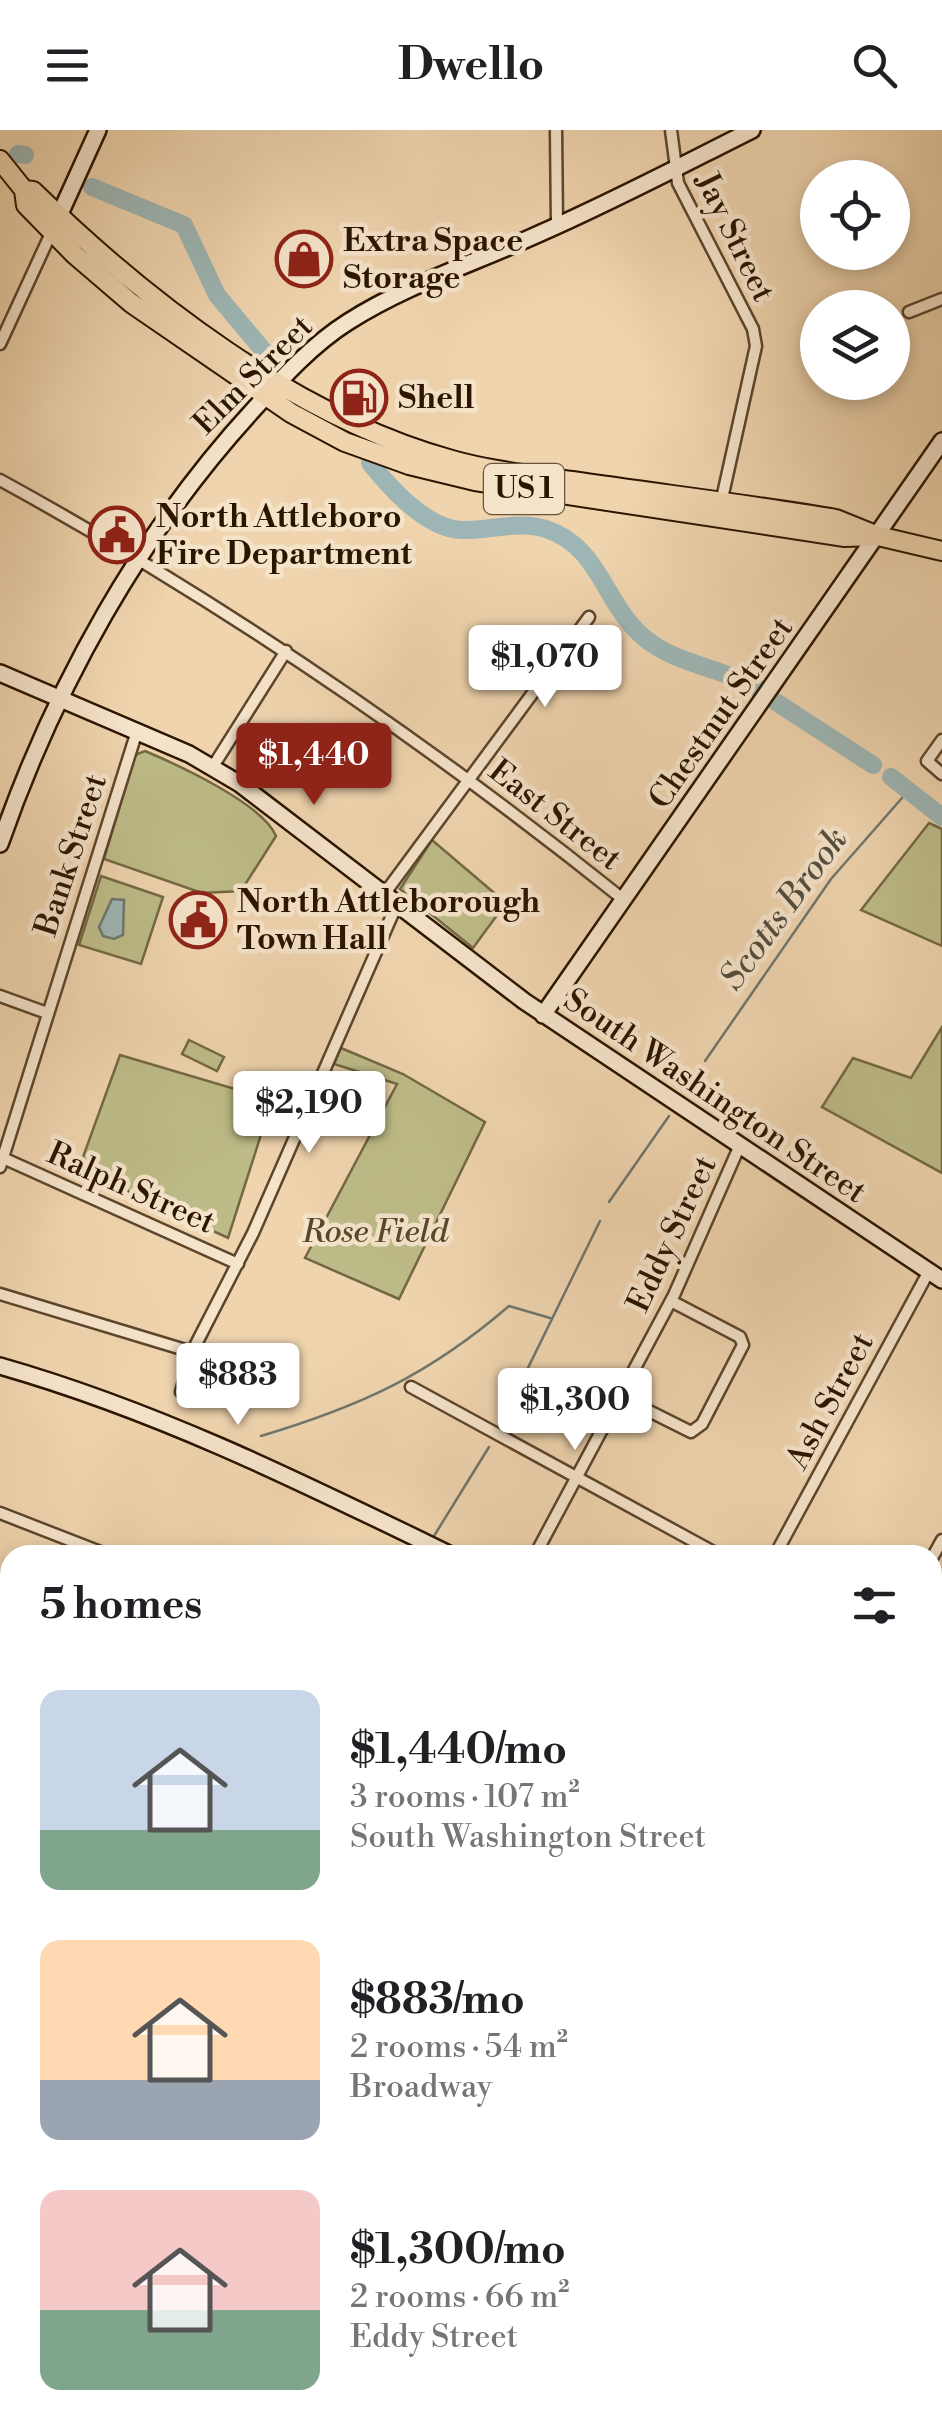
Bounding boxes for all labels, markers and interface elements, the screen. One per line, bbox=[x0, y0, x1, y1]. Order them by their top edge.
text: Dwello bbox=[398, 37, 544, 94]
icon: menu bbox=[40, 38, 95, 93]
icon: search bbox=[847, 38, 902, 93]
map controls bbox=[800, 160, 910, 400]
button: locate bbox=[800, 160, 910, 270]
street label: Jay Street bbox=[686, 165, 783, 308]
place label: Extra Space Storage bbox=[343, 221, 523, 298]
shop icon: Extra Space Storage bbox=[274, 229, 334, 289]
button: layers bbox=[800, 290, 910, 400]
street label: Elm Street bbox=[185, 307, 321, 443]
fuel station icon: Shell bbox=[329, 368, 389, 428]
place label: Shell bbox=[398, 378, 475, 418]
road number: US 1 bbox=[484, 464, 564, 514]
place label: North Attleboro Fire Department bbox=[156, 497, 413, 574]
public building icon: North Attleboro Fire Department bbox=[87, 505, 147, 565]
street label: Chestnut Street bbox=[640, 609, 802, 817]
pin: $1,070 bbox=[464, 625, 626, 710]
text: $1,070 bbox=[491, 637, 599, 677]
pin: $1,440 bbox=[233, 723, 395, 808]
text: $1,440 bbox=[258, 735, 370, 775]
street label: East Street bbox=[481, 751, 629, 879]
street label: Bank Street bbox=[26, 769, 116, 942]
water label: Scotts Brook bbox=[711, 819, 857, 999]
place label: North Attleborough Town Hall bbox=[237, 882, 540, 959]
public building icon: North Attleborough Town Hall bbox=[168, 890, 228, 950]
street label: South Washington Street bbox=[556, 980, 874, 1212]
pin: $2,190 bbox=[228, 1071, 390, 1156]
text: $2,190 bbox=[255, 1083, 363, 1123]
street label: Ralph Street bbox=[41, 1133, 221, 1243]
street label: Eddy Street bbox=[618, 1149, 726, 1319]
park label: Rose Field bbox=[301, 1212, 450, 1252]
street label: Ash Street bbox=[777, 1326, 883, 1477]
pin: $883 bbox=[179, 1343, 297, 1428]
text: $883 bbox=[198, 1355, 278, 1395]
pin: $1,300 bbox=[494, 1368, 656, 1453]
text: $1,300 bbox=[520, 1380, 630, 1420]
icon: filters bbox=[847, 1578, 902, 1633]
text: 5 homes bbox=[40, 1579, 202, 1632]
text: $1,440/mo bbox=[350, 1724, 567, 1777]
icon: home bbox=[120, 1730, 240, 1850]
text: 3 rooms · 107 m² bbox=[350, 1777, 580, 1817]
text: South Washington Street bbox=[350, 1817, 706, 1857]
text: $883/mo bbox=[350, 1974, 525, 2027]
icon: home bbox=[120, 1980, 240, 2100]
text: 2 rooms · 54 m² bbox=[350, 2027, 568, 2067]
text: Broadway bbox=[350, 2067, 492, 2107]
text: $1,300/mo bbox=[350, 2224, 566, 2277]
icon: home bbox=[120, 2230, 240, 2350]
text: 2 rooms · 66 m² bbox=[350, 2277, 569, 2317]
text: Eddy Street bbox=[350, 2317, 518, 2357]

